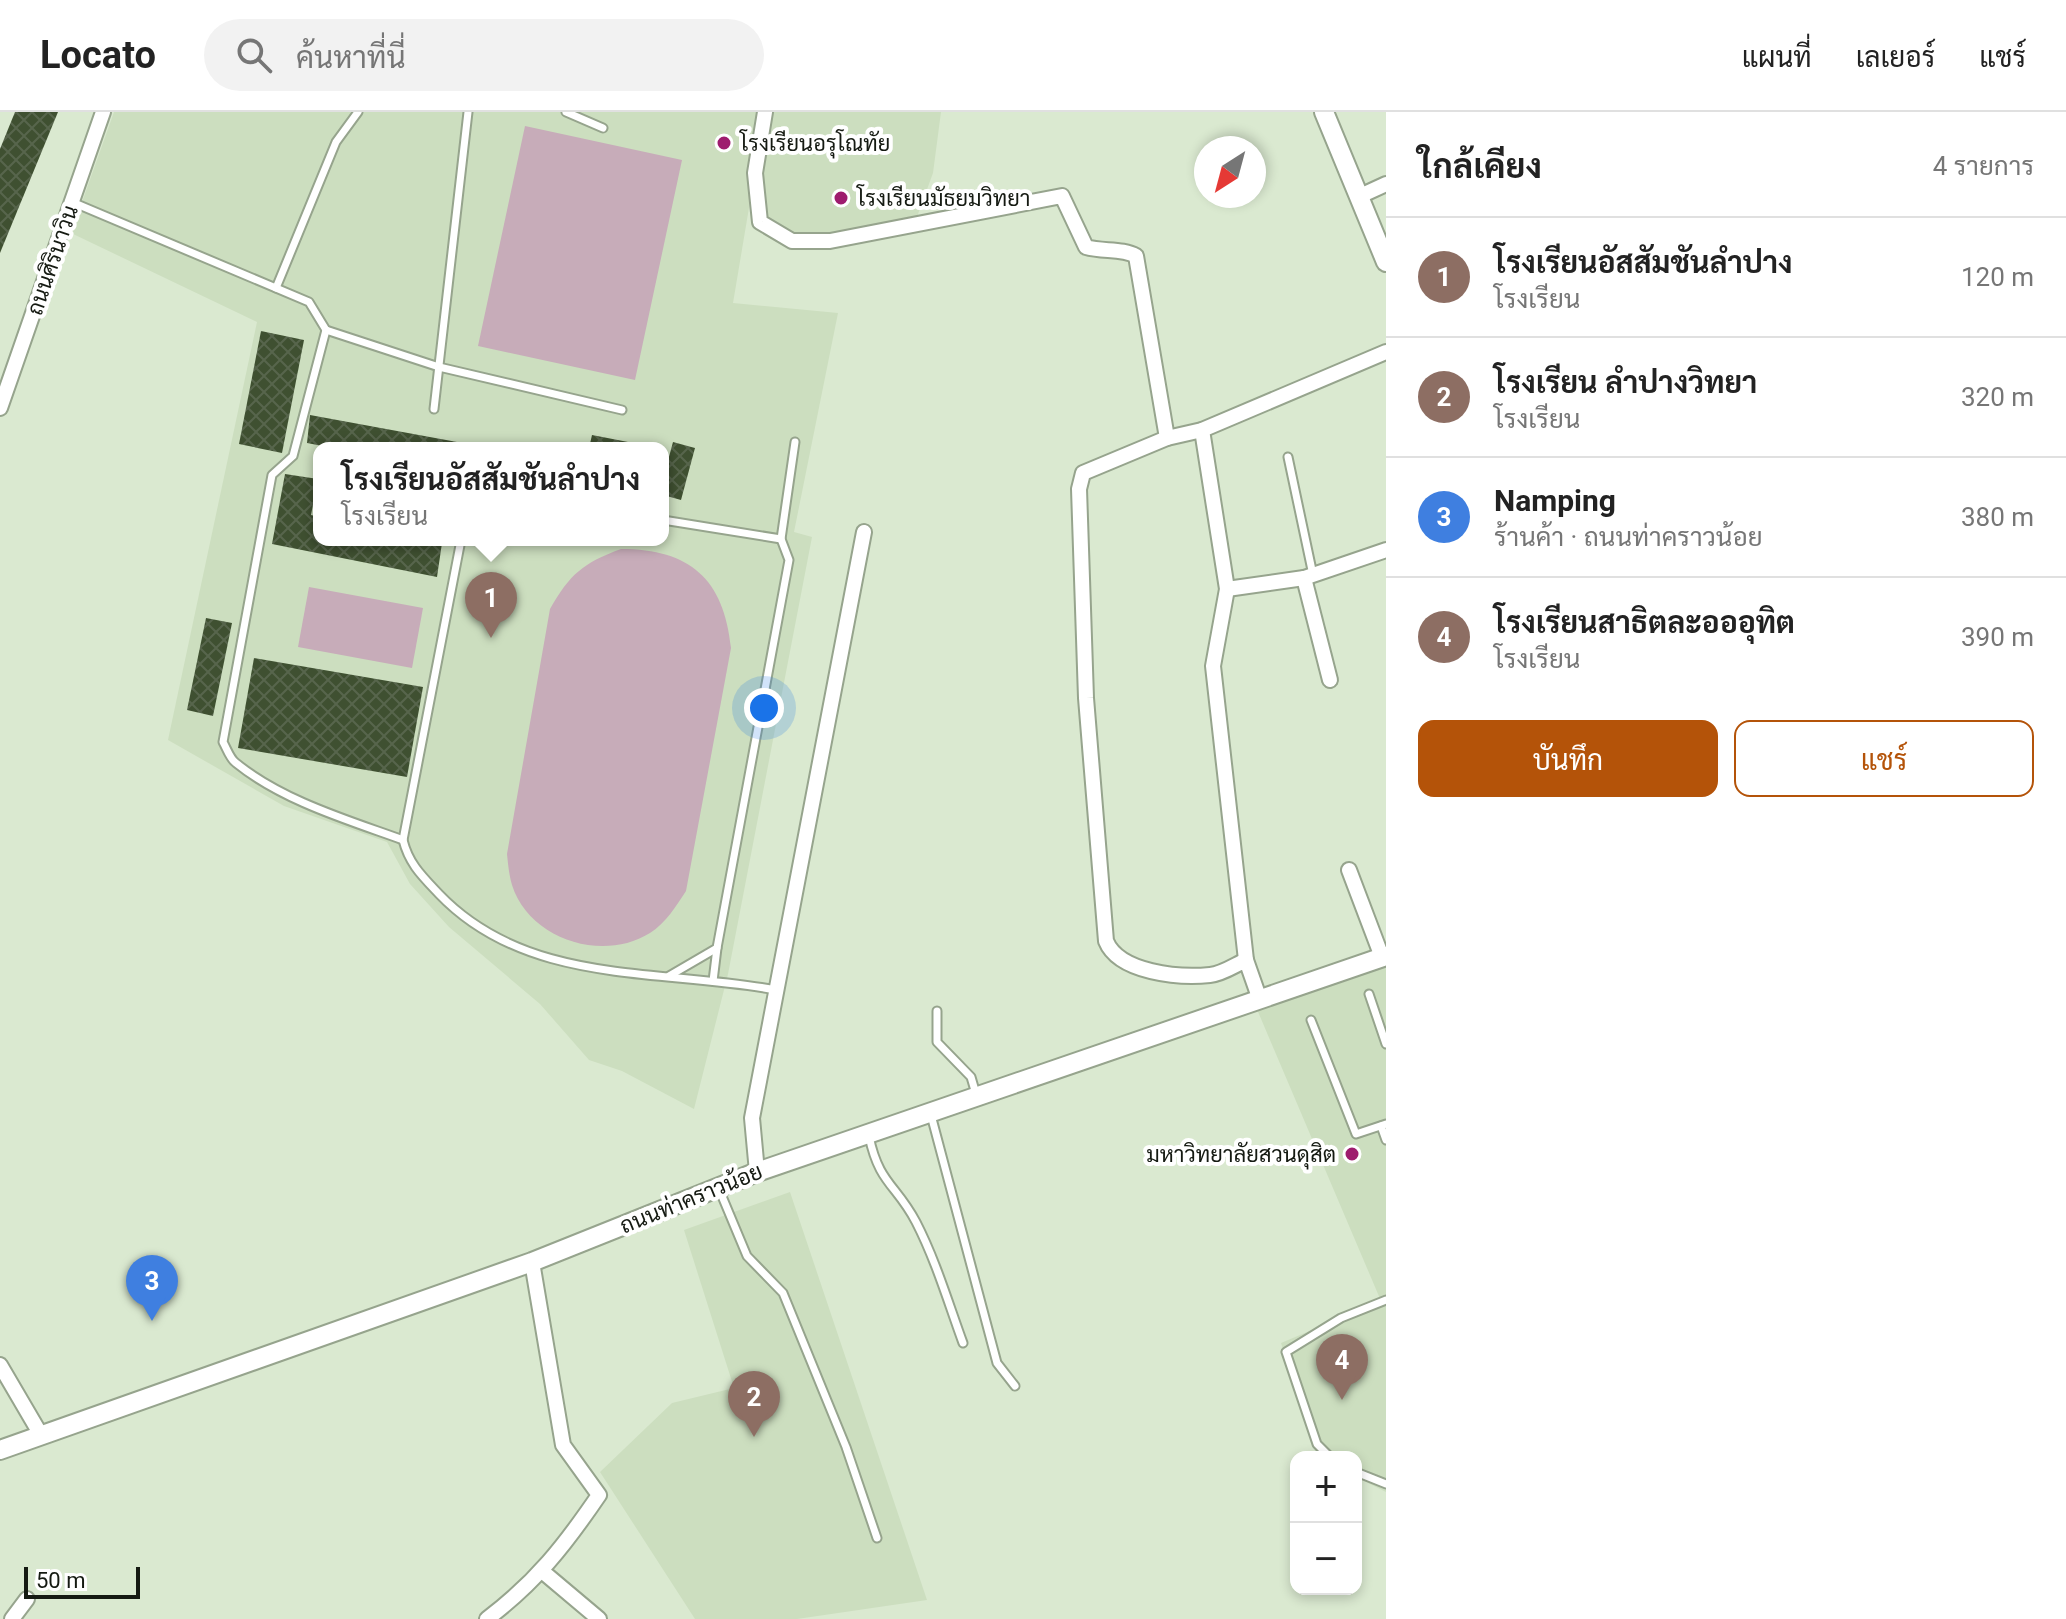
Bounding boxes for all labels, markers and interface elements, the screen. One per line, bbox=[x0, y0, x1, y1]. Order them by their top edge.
search box bbox=[204, 19, 764, 91]
text: Locato bbox=[40, 33, 156, 77]
icon: search bbox=[232, 33, 276, 77]
text: ค้นหาที่นี่ bbox=[296, 40, 406, 75]
text: แผนที่ bbox=[1742, 41, 1812, 74]
text: เลเยอร์ bbox=[1856, 41, 1935, 74]
text: แชร์ bbox=[1979, 41, 2026, 74]
place label: โรงเรียนอรุโณทัย bbox=[739, 129, 890, 159]
marker: โรงเรียนอรุโณทัย bbox=[715, 134, 733, 152]
north arrow bbox=[1194, 136, 1266, 208]
text: ใกล้เคียง bbox=[1418, 146, 1542, 186]
text: 4 รายการ bbox=[1933, 151, 2034, 181]
place label: โรงเรียนมัธยมวิทยา bbox=[856, 184, 1031, 211]
marker: โรงเรียนมัธยมวิทยา bbox=[832, 189, 850, 207]
street label: ถนนศิรินาวิน bbox=[21, 202, 83, 318]
text: โรงเรียนอัสสัมชันลำปาง bbox=[1494, 245, 1793, 280]
text: 1 bbox=[1437, 262, 1451, 292]
text: 120 m bbox=[1961, 262, 2034, 292]
text: โรงเรียน bbox=[1494, 284, 1580, 314]
text: โรงเรียน ลำปางวิทยา bbox=[1494, 365, 1757, 400]
text: 2 bbox=[1437, 382, 1451, 412]
text: 320 m bbox=[1961, 382, 2034, 412]
text: โรงเรียน bbox=[1494, 404, 1580, 434]
popup bbox=[313, 442, 669, 546]
text: โรงเรียนอัสสัมชันลำปาง bbox=[342, 462, 640, 497]
text: Namping bbox=[1494, 483, 1616, 518]
text: โรงเรียน bbox=[342, 501, 428, 531]
text: 3 bbox=[1437, 502, 1451, 532]
text: 380 m bbox=[1961, 502, 2034, 532]
text: ร้านค้า · ถนนท่าคราวน้อย bbox=[1494, 522, 1763, 552]
pin: 1 bbox=[465, 572, 517, 638]
text: โรงเรียนสาธิตละอออุทิต bbox=[1494, 605, 1795, 640]
text: 4 bbox=[1437, 622, 1451, 652]
text: 390 m bbox=[1961, 622, 2034, 652]
text: โรงเรียน bbox=[1494, 644, 1580, 674]
your location bbox=[744, 688, 784, 728]
button: บันทึก bbox=[1418, 720, 1718, 797]
button: แชร์ bbox=[1734, 720, 2034, 797]
place label: มหาวิทยาลัยสวนดุสิต bbox=[1146, 1141, 1336, 1170]
marker: มหาวิทยาลัยสวนดุสิต bbox=[1343, 1145, 1361, 1163]
street label: ถนนท่าคราวน้อย bbox=[616, 1157, 766, 1238]
pin: 3 bbox=[126, 1255, 178, 1321]
pin: 4 bbox=[1316, 1334, 1368, 1400]
pin: 2 bbox=[728, 1371, 780, 1437]
map controls bbox=[1290, 1451, 1362, 1595]
button: + bbox=[1290, 1451, 1362, 1523]
button: − bbox=[1290, 1523, 1362, 1595]
scale bar bbox=[24, 1563, 140, 1599]
text: 50 m bbox=[36, 1568, 85, 1593]

